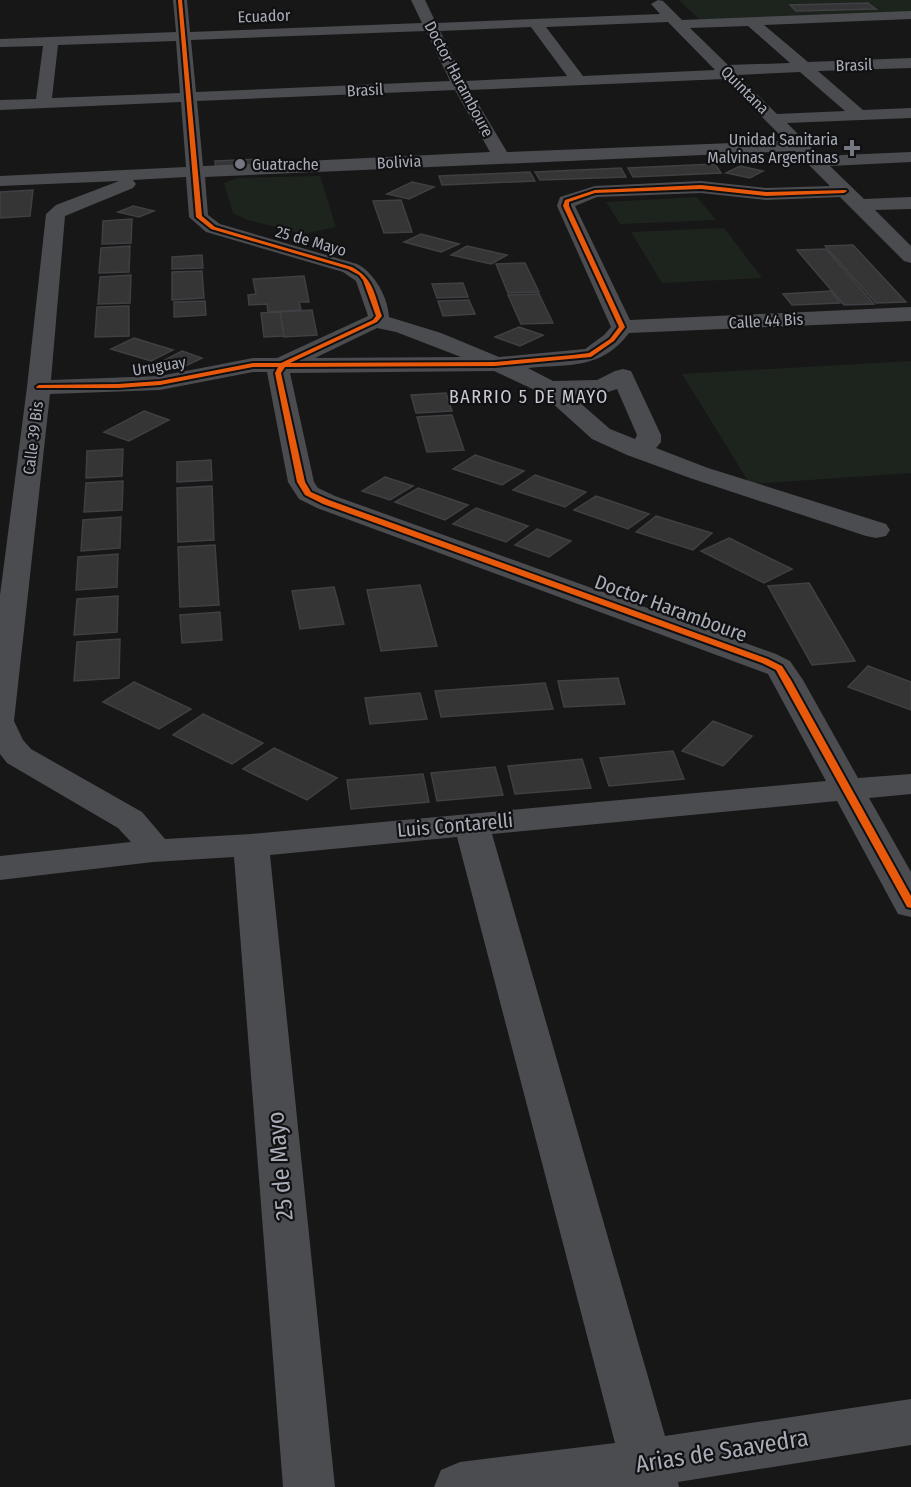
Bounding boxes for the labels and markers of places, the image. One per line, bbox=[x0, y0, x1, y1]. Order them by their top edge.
place label: Unidad Sanitaria Malvinas Argentinas bbox=[707, 130, 838, 167]
marker: Unidad Sanitaria Malvinas Argentinas bbox=[843, 139, 861, 157]
place label: Guatrache bbox=[252, 155, 319, 174]
marker: Guatrache bbox=[233, 157, 247, 171]

